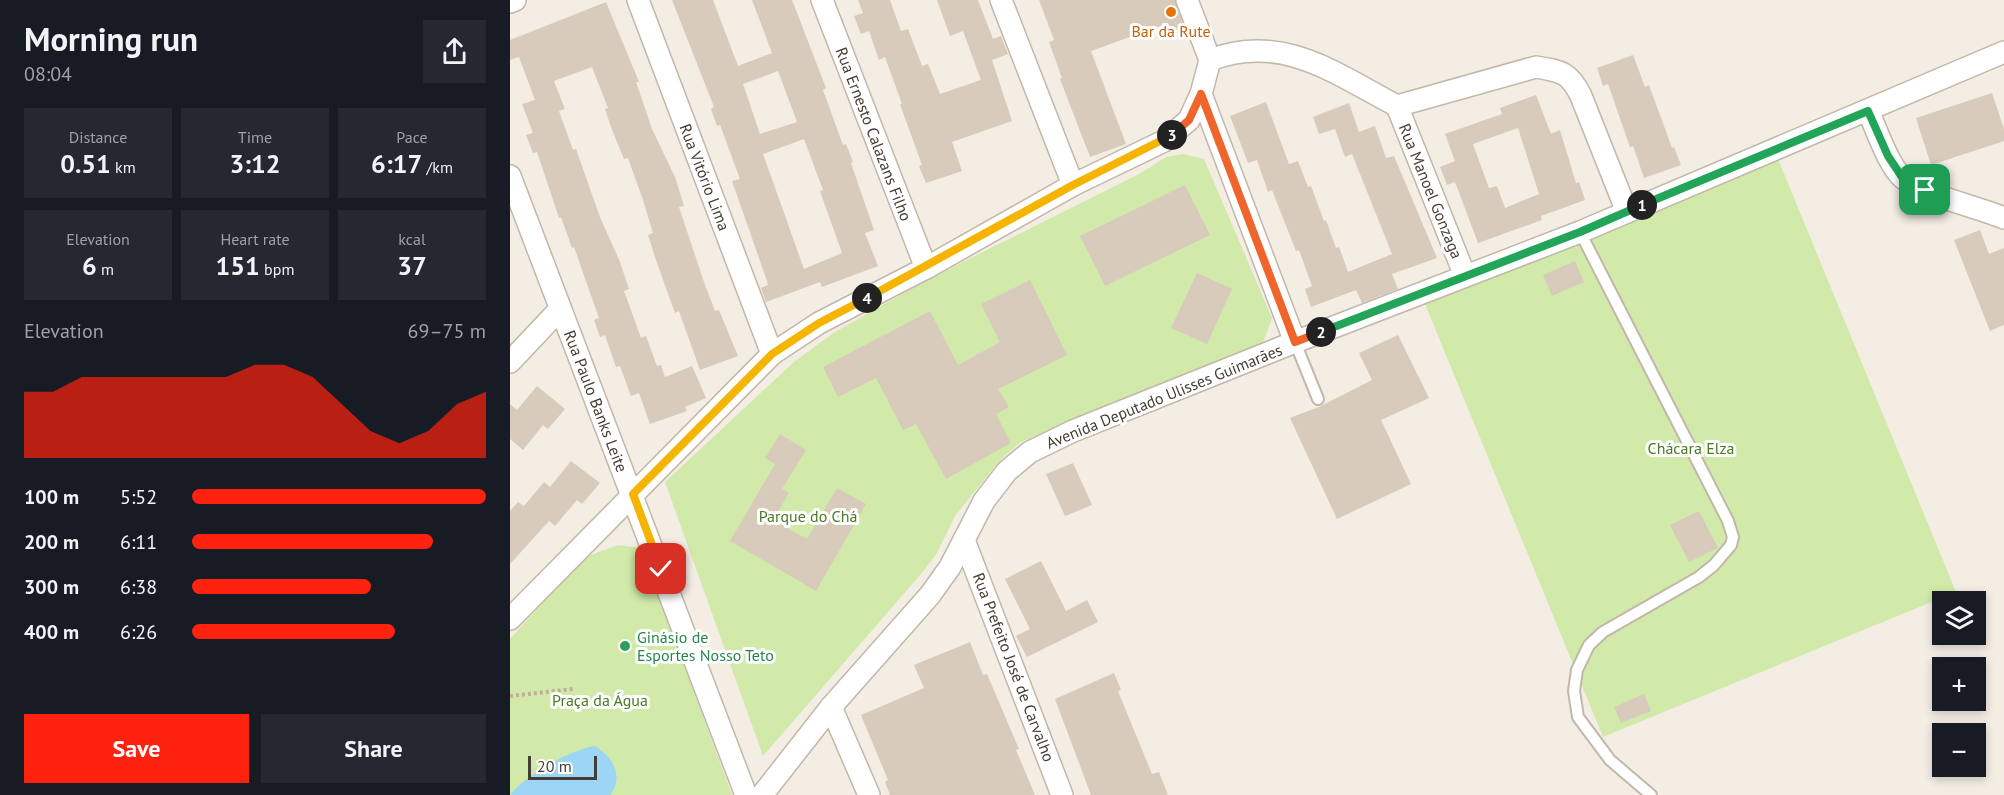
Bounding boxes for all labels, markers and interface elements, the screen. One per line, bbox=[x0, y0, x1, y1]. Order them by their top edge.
marker: Bar da Rute bbox=[1164, 5, 1178, 19]
text: Morning run bbox=[24, 17, 198, 60]
button: share bbox=[423, 20, 486, 83]
place label: Bar da Rute bbox=[1131, 21, 1211, 41]
street label: Rua Ernesto Calazans Filho bbox=[832, 44, 916, 224]
text: 08:04 bbox=[24, 61, 72, 87]
pin: 3 bbox=[1157, 120, 1187, 150]
street label: Rua Vitório Lima bbox=[675, 121, 735, 233]
street label: Rua Manoel Gonzaga bbox=[1395, 121, 1467, 261]
text: 3 bbox=[1167, 125, 1177, 145]
text: Distance bbox=[69, 127, 127, 147]
text: Time bbox=[238, 127, 272, 147]
text: Pace bbox=[396, 127, 428, 147]
text: 0.51 bbox=[60, 147, 111, 180]
text: 3:12 bbox=[229, 147, 281, 180]
text: 6:17 bbox=[371, 147, 422, 180]
text: km bbox=[111, 157, 136, 177]
text: /km bbox=[422, 157, 453, 177]
pin bbox=[1899, 164, 1950, 215]
icon: arrive bbox=[1908, 173, 1941, 206]
pin: 1 bbox=[1627, 190, 1657, 220]
text: 1 bbox=[1637, 195, 1647, 215]
text: Elevation bbox=[66, 229, 130, 249]
text: Heart rate bbox=[220, 229, 290, 249]
text: kcal bbox=[398, 229, 426, 249]
text: 6 bbox=[82, 249, 97, 282]
text: 151 bbox=[216, 249, 260, 282]
text: 37 bbox=[397, 249, 427, 282]
text: m bbox=[97, 259, 114, 279]
text: bpm bbox=[260, 259, 294, 279]
pin: 4 bbox=[852, 283, 882, 313]
text: 4 bbox=[862, 288, 872, 308]
pin: 2 bbox=[1306, 317, 1336, 347]
text: Elevation bbox=[24, 318, 104, 344]
text: 69–75 m bbox=[408, 318, 486, 344]
text: 2 bbox=[1316, 322, 1326, 342]
street label: Rua Paulo Banks Leite bbox=[560, 327, 632, 475]
street label: Avenida Deputado Ulisses Guimarães bbox=[1043, 339, 1285, 453]
park label: Chácara Elza bbox=[1648, 438, 1734, 458]
text: 100 m bbox=[24, 484, 79, 510]
text: 5:52 bbox=[120, 484, 157, 510]
park label: Parque do Chá bbox=[759, 506, 857, 526]
text: 200 m bbox=[24, 529, 79, 555]
text: 6:11 bbox=[120, 529, 157, 555]
pin bbox=[635, 543, 686, 594]
icon: check bbox=[644, 552, 677, 585]
street label: Rua Prefeito José de Carvalho bbox=[969, 570, 1059, 764]
text: 300 m bbox=[24, 574, 79, 600]
text: 6:38 bbox=[120, 574, 157, 600]
map controls bbox=[1932, 591, 1986, 777]
button: layers bbox=[1932, 591, 1986, 645]
text: 400 m bbox=[24, 619, 79, 645]
text: 6:26 bbox=[120, 619, 157, 645]
place label: Ginásio de Esportes Nosso Teto bbox=[637, 627, 774, 665]
marker: Ginásio de Esportes Nosso Teto bbox=[618, 639, 632, 653]
button: + bbox=[1932, 657, 1986, 711]
park label: Praça da Água bbox=[552, 690, 648, 710]
button: Save bbox=[24, 714, 249, 783]
button: Share bbox=[261, 714, 486, 783]
button: − bbox=[1932, 723, 1986, 777]
scale bar bbox=[528, 753, 597, 780]
text: 20 m bbox=[537, 756, 572, 776]

